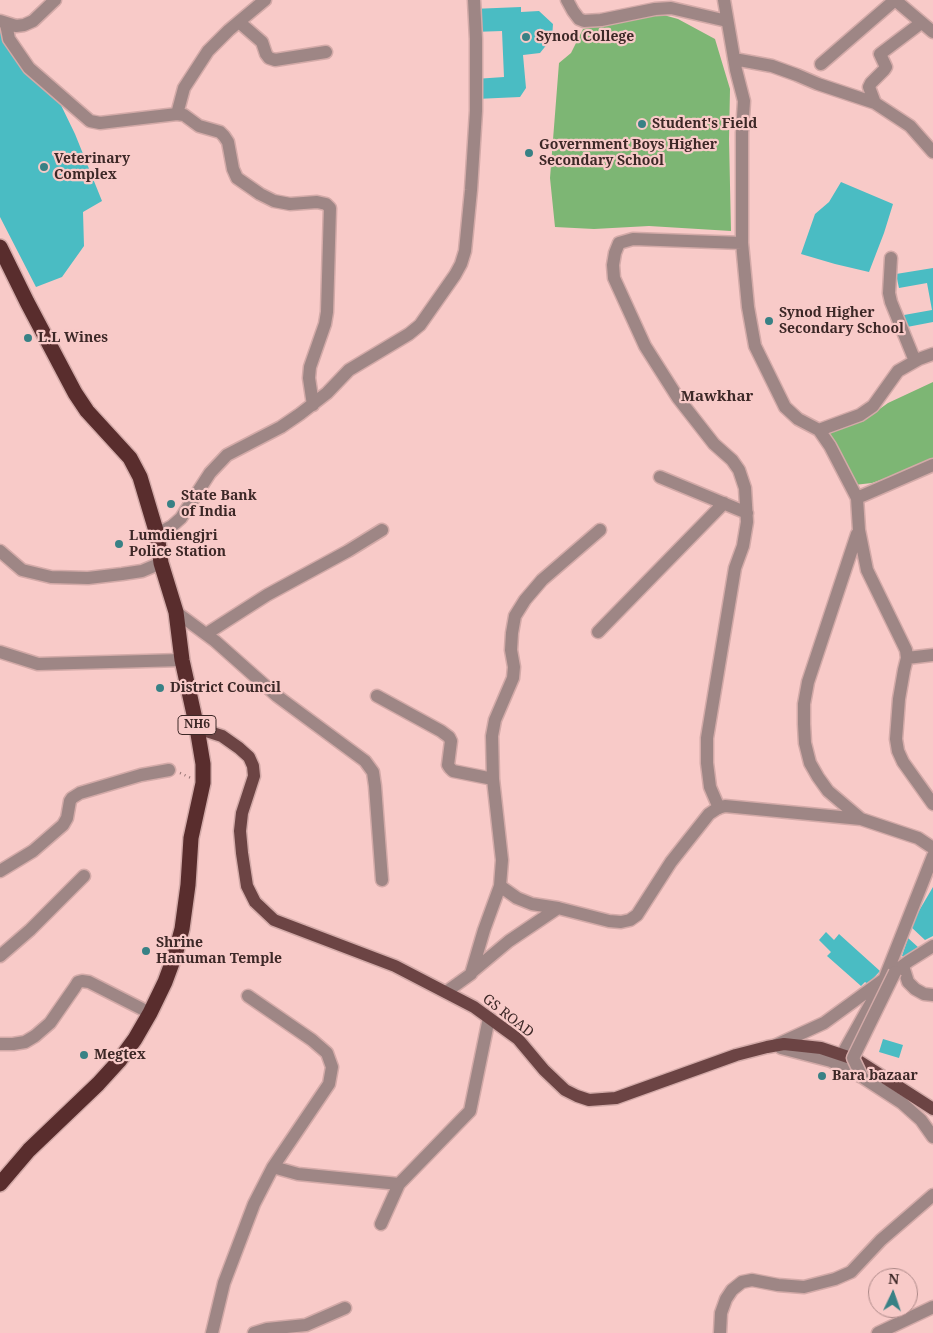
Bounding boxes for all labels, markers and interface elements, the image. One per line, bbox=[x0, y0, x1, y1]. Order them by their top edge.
place label: Synod College bbox=[536, 29, 634, 45]
marker: Synod College bbox=[520, 31, 532, 43]
place label: Student's Field bbox=[652, 116, 757, 132]
marker: Student's Field bbox=[636, 118, 648, 130]
place label: Government Boys Higher Secondary School bbox=[539, 137, 717, 170]
marker: Government Boys Higher Secondary School bbox=[523, 147, 535, 159]
place label: Veterinary Complex bbox=[54, 151, 130, 184]
marker: Veterinary Complex bbox=[38, 161, 50, 173]
place label: Synod Higher Secondary School bbox=[779, 305, 904, 338]
marker: Synod Higher Secondary School bbox=[763, 315, 775, 327]
place label: L.L Wines bbox=[38, 330, 108, 346]
marker: L.L Wines bbox=[22, 332, 34, 344]
district label: Mawkhar bbox=[681, 388, 753, 406]
place label: State Bank of India bbox=[181, 488, 257, 520]
marker: State Bank of India bbox=[165, 498, 177, 510]
place label: Lumdiengjri Police Station bbox=[129, 528, 226, 560]
marker: Lumdiengjri Police Station bbox=[113, 538, 125, 550]
place label: District Council bbox=[170, 680, 281, 696]
marker: District Council bbox=[154, 682, 166, 694]
road number: NH6 bbox=[178, 716, 216, 734]
place label: Shrine Hanuman Temple bbox=[156, 935, 282, 968]
marker: Shrine Hanuman Temple bbox=[140, 945, 152, 957]
street label: GS ROAD bbox=[479, 991, 537, 1041]
place label: Megtex bbox=[94, 1047, 146, 1063]
marker: Megtex bbox=[78, 1049, 90, 1061]
place label: Bara bazaar bbox=[832, 1068, 918, 1084]
marker: Bara bazaar bbox=[816, 1070, 828, 1082]
north arrow bbox=[868, 1268, 918, 1318]
text: N bbox=[888, 1269, 900, 1288]

